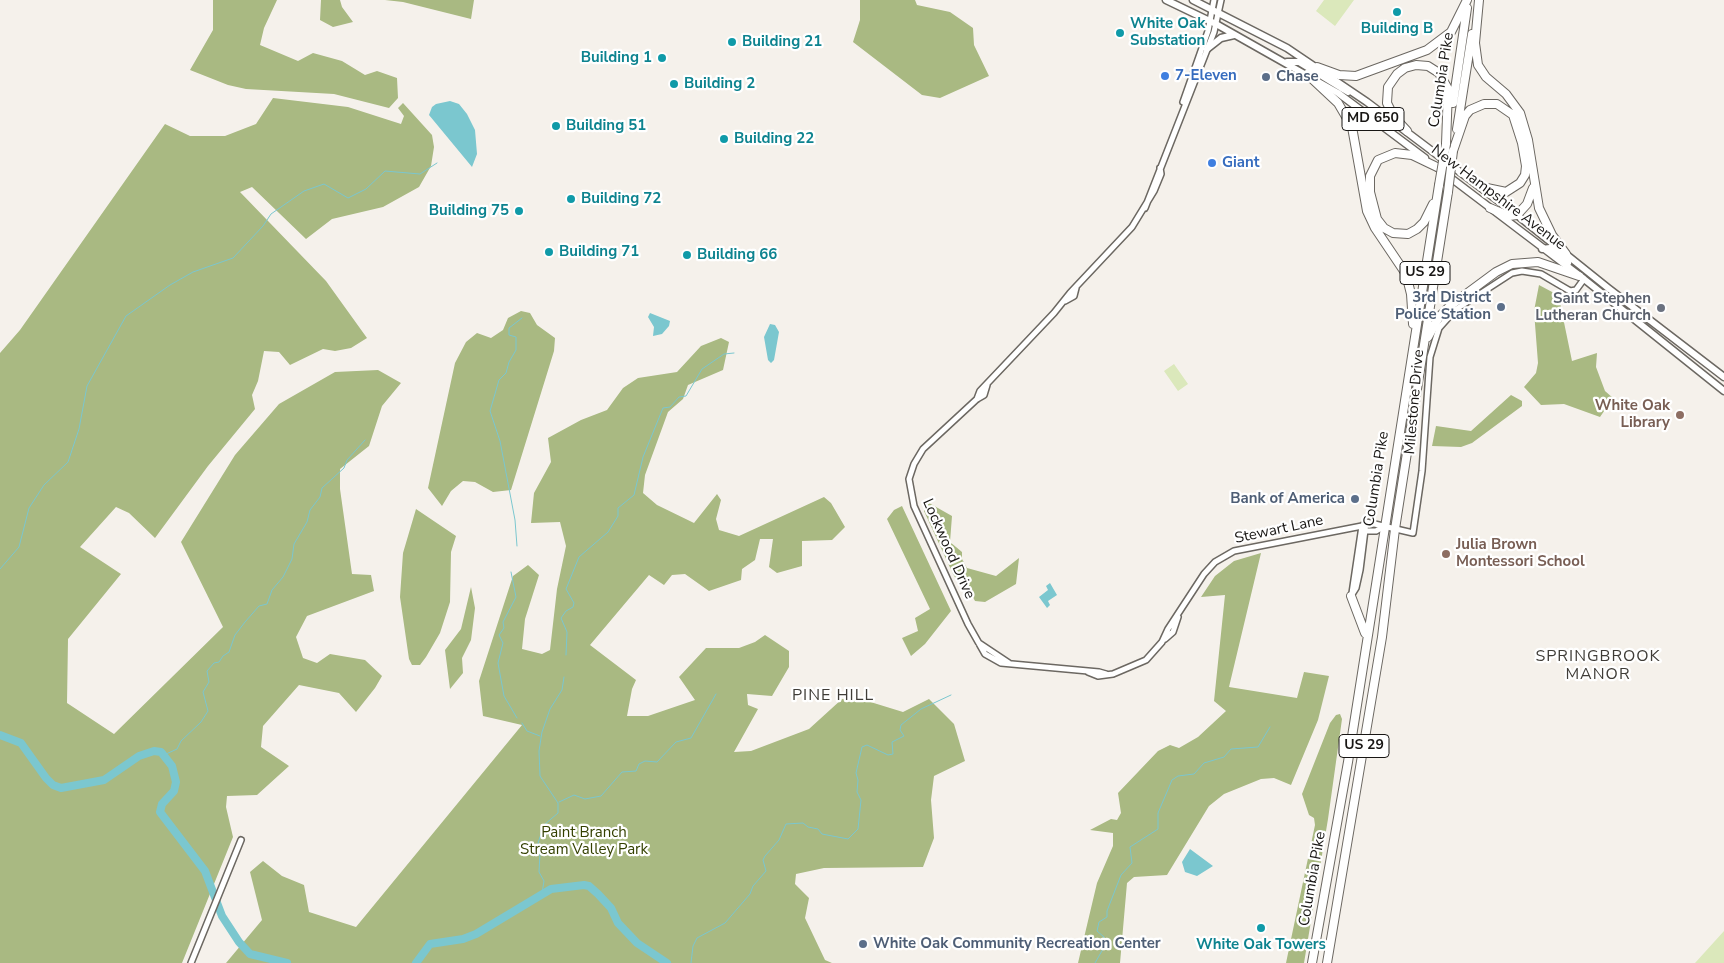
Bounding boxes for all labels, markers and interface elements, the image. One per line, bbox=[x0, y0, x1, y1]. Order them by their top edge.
marker: Building B bbox=[1391, 6, 1403, 18]
place label: White Oak Substation bbox=[1130, 15, 1205, 50]
place label: Building B bbox=[1361, 20, 1433, 38]
marker: White Oak Substation bbox=[1114, 27, 1126, 39]
street label: Columbia Pike bbox=[1426, 31, 1458, 129]
place label: Building 21 bbox=[742, 33, 822, 51]
marker: Building 21 bbox=[726, 36, 738, 48]
place label: Building 1 bbox=[581, 49, 652, 67]
marker: Building 1 bbox=[656, 52, 668, 64]
place label: 7-Eleven bbox=[1175, 67, 1237, 85]
place label: Chase bbox=[1276, 68, 1319, 86]
marker: 7-Eleven bbox=[1159, 70, 1171, 82]
marker: Chase bbox=[1260, 71, 1272, 83]
place label: Building 2 bbox=[684, 75, 755, 93]
marker: Building 2 bbox=[668, 78, 680, 90]
road number: MD 650 bbox=[1342, 108, 1404, 130]
place label: Building 51 bbox=[566, 117, 646, 135]
marker: Building 51 bbox=[550, 120, 562, 132]
place label: Building 22 bbox=[734, 130, 814, 148]
marker: Building 22 bbox=[718, 133, 730, 145]
street label: New Hampshire Avenue bbox=[1427, 142, 1569, 254]
place label: Giant bbox=[1222, 154, 1260, 172]
marker: Giant bbox=[1206, 157, 1218, 169]
place label: Building 72 bbox=[581, 190, 661, 208]
marker: Building 72 bbox=[565, 193, 577, 205]
place label: Building 75 bbox=[429, 202, 509, 220]
marker: Building 75 bbox=[513, 205, 525, 217]
place label: Building 71 bbox=[559, 243, 639, 261]
marker: Building 71 bbox=[543, 246, 555, 258]
place label: Building 66 bbox=[697, 246, 777, 264]
marker: Building 66 bbox=[681, 249, 693, 261]
road number: US 29 bbox=[1400, 262, 1450, 284]
place label: 3rd District Police Station bbox=[1395, 289, 1491, 324]
place label: Saint Stephen Lutheran Church bbox=[1535, 290, 1651, 325]
marker: 3rd District Police Station bbox=[1495, 301, 1507, 313]
marker: Saint Stephen Lutheran Church bbox=[1655, 302, 1667, 314]
street label: Milestone Drive bbox=[1401, 349, 1429, 455]
place label: White Oak Library bbox=[1595, 397, 1670, 432]
marker: White Oak Library bbox=[1674, 409, 1686, 421]
street label: Columbia Pike bbox=[1361, 430, 1393, 528]
place label: Bank of America bbox=[1230, 490, 1345, 508]
marker: Bank of America bbox=[1349, 493, 1361, 505]
street label: Lockwood Drive bbox=[918, 496, 978, 602]
street label: Stewart Lane bbox=[1233, 512, 1325, 548]
place label: Julia Brown Montessori School bbox=[1456, 536, 1585, 571]
marker: Julia Brown Montessori School bbox=[1440, 548, 1452, 560]
district label: SPRINGBROOK MANOR bbox=[1534, 647, 1662, 685]
district label: PINE HILL bbox=[791, 686, 875, 706]
road number: US 29 bbox=[1339, 734, 1389, 758]
park label: Paint Branch Stream Valley Park bbox=[520, 824, 648, 859]
street label: Columbia Pike bbox=[1296, 830, 1330, 928]
marker: White Oak Towers bbox=[1255, 922, 1267, 934]
place label: White Oak Community Recreation Center bbox=[873, 935, 1161, 953]
place label: White Oak Towers bbox=[1196, 936, 1326, 954]
marker: White Oak Community Recreation Center bbox=[857, 938, 869, 950]

